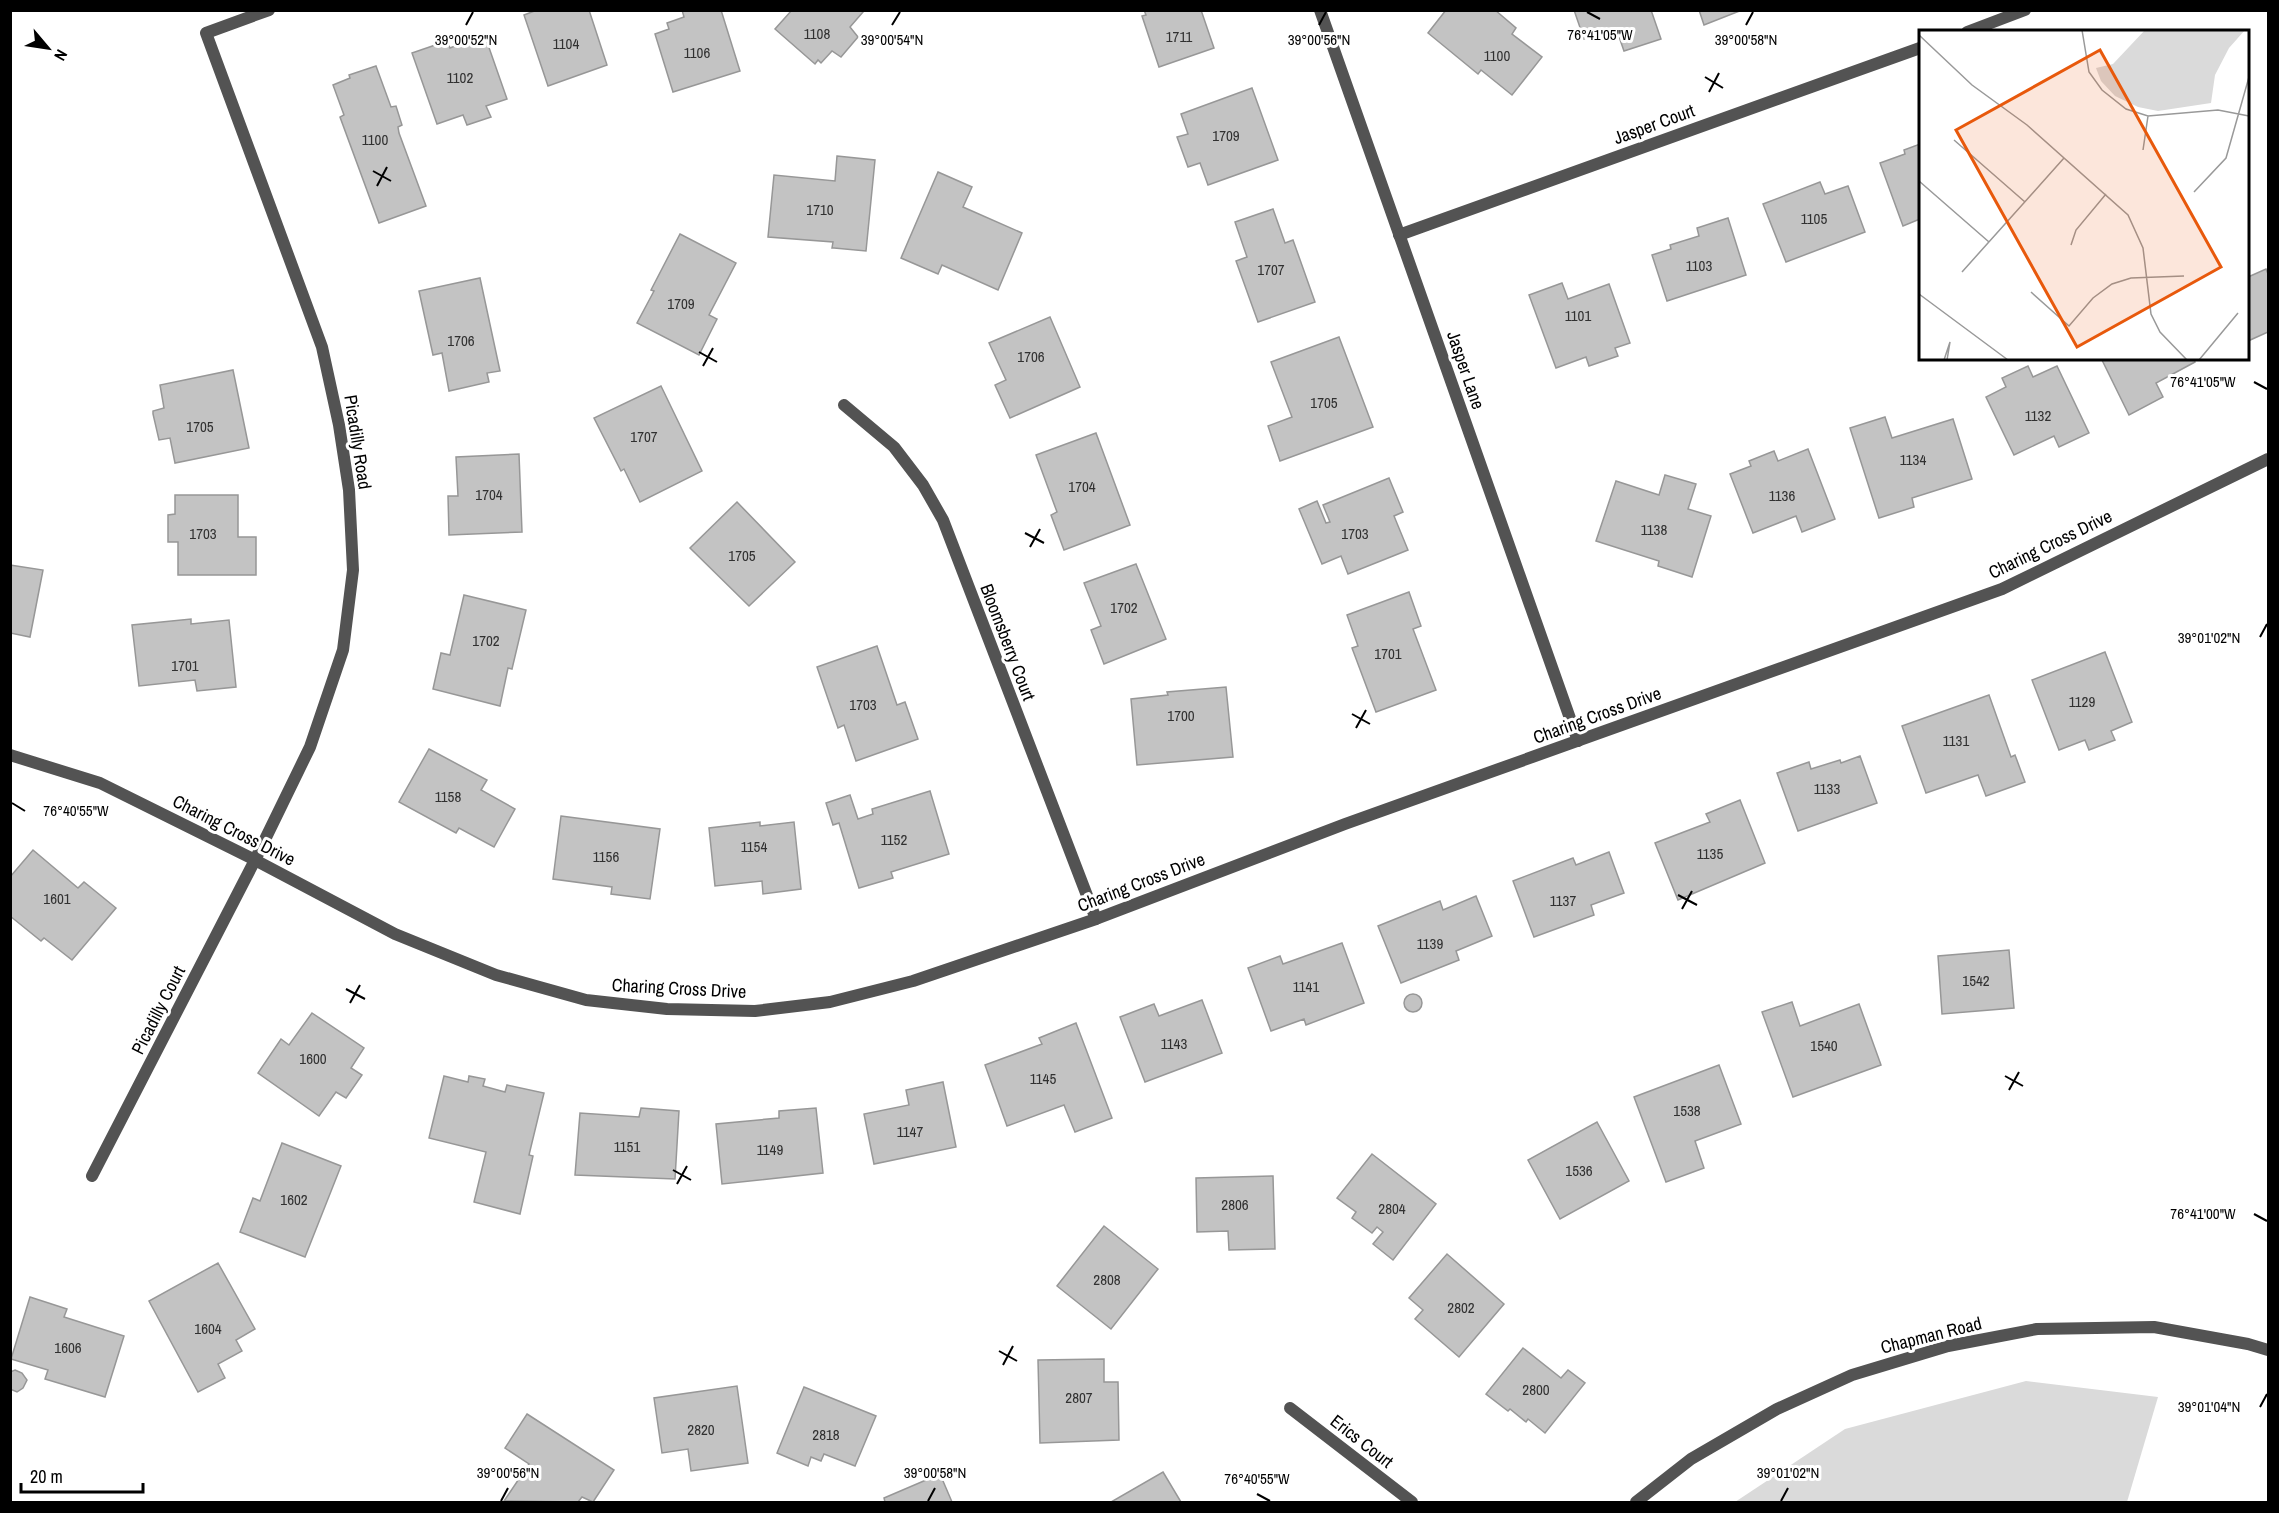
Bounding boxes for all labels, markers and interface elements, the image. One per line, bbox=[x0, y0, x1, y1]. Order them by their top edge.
north arrow bbox=[18, 18, 78, 78]
house number: 1108 bbox=[804, 23, 830, 44]
text: 76°41'05"W bbox=[1567, 24, 1633, 45]
house number: 1711 bbox=[1166, 26, 1192, 47]
text: 39°00'52"N bbox=[435, 29, 497, 50]
text: 39°00'54"N bbox=[861, 29, 923, 50]
text: 39°00'56"N bbox=[1288, 29, 1350, 50]
text: 39°00'58"N bbox=[1715, 29, 1777, 50]
inset map bbox=[1919, 30, 2249, 360]
house number: 1104 bbox=[553, 33, 579, 54]
house number: 1106 bbox=[684, 42, 710, 63]
house number: 1100 bbox=[1484, 45, 1510, 66]
text: N bbox=[49, 46, 73, 65]
house number: 1102 bbox=[447, 67, 473, 88]
street label: Jasper Court bbox=[1610, 98, 1698, 150]
house number: 1709 bbox=[1212, 125, 1240, 146]
house number: 1100 bbox=[362, 129, 388, 150]
house number: 1710 bbox=[806, 199, 834, 220]
house number: 1105 bbox=[1801, 208, 1827, 229]
house number: 1103 bbox=[1686, 255, 1712, 276]
house number: 1707 bbox=[1257, 259, 1285, 280]
house number: 1709 bbox=[667, 293, 695, 314]
house number: 1101 bbox=[1565, 305, 1591, 326]
street label: Jasper Lane bbox=[1441, 328, 1491, 412]
house number: 1706 bbox=[447, 330, 475, 351]
house number: 1706 bbox=[1017, 346, 1045, 367]
text: 76°41'05"W bbox=[2170, 371, 2236, 392]
house number: 1705 bbox=[1310, 392, 1338, 413]
street label: Picadilly Road bbox=[338, 393, 378, 491]
house number: 1132 bbox=[2025, 405, 2051, 426]
house number: 1705 bbox=[186, 416, 214, 437]
house number: 1707 bbox=[630, 426, 658, 447]
house number: 1134 bbox=[1900, 449, 1926, 470]
house number: 1704 bbox=[1068, 476, 1096, 497]
house number: 1704 bbox=[475, 484, 503, 505]
house number: 1136 bbox=[1769, 485, 1795, 506]
street label: Charing Cross Drive bbox=[1984, 503, 2116, 585]
house number: 1138 bbox=[1641, 519, 1667, 540]
house number: 1703 bbox=[189, 523, 217, 544]
house number: 1703 bbox=[1341, 523, 1369, 544]
house number: 1705 bbox=[728, 545, 756, 566]
street label: Bloomsberry Court bbox=[974, 580, 1042, 704]
house number: 1702 bbox=[1110, 597, 1138, 618]
text: 39°01'02"N bbox=[2178, 627, 2240, 648]
house number: 1702 bbox=[472, 630, 500, 651]
house number: 1701 bbox=[1374, 643, 1402, 664]
house number: 1701 bbox=[171, 655, 199, 676]
street label: Charing Cross Drive bbox=[1530, 680, 1664, 750]
house number: 1129 bbox=[2069, 691, 2095, 712]
house number: 1703 bbox=[849, 694, 877, 715]
house number: 1700 bbox=[1167, 705, 1195, 726]
house number: 1131 bbox=[1943, 730, 1969, 751]
house number: 1133 bbox=[1814, 778, 1840, 799]
house number: 1158 bbox=[435, 786, 461, 807]
street label: Charing Cross Drive bbox=[168, 788, 300, 872]
text: 76°40'55"W bbox=[43, 800, 109, 821]
house number: 1152 bbox=[881, 829, 907, 850]
house number: 1154 bbox=[741, 836, 767, 857]
house number: 1135 bbox=[1697, 843, 1723, 864]
house number: 1156 bbox=[593, 846, 619, 867]
street label: Charing Cross Drive bbox=[1074, 846, 1208, 918]
house number: 1601 bbox=[43, 888, 71, 909]
house number: 1137 bbox=[1550, 890, 1576, 911]
house number: 1139 bbox=[1417, 933, 1443, 954]
street label: Picadilly Court bbox=[125, 962, 191, 1058]
house number: 1542 bbox=[1962, 970, 1990, 991]
street label: Charing Cross Drive bbox=[611, 972, 747, 1004]
house number: 1141 bbox=[1293, 976, 1319, 997]
house number: 1143 bbox=[1161, 1033, 1187, 1054]
house number: 1540 bbox=[1810, 1035, 1838, 1056]
house number: 1600 bbox=[299, 1048, 327, 1069]
house number: 1145 bbox=[1030, 1068, 1056, 1089]
house number: 1538 bbox=[1673, 1100, 1701, 1121]
house number: 1147 bbox=[897, 1121, 923, 1142]
house number: 1151 bbox=[614, 1136, 640, 1157]
house number: 1149 bbox=[757, 1139, 783, 1160]
house number: 1536 bbox=[1565, 1160, 1593, 1181]
house number: 1602 bbox=[280, 1189, 308, 1210]
house number: 2806 bbox=[1221, 1194, 1249, 1215]
house number: 2804 bbox=[1378, 1198, 1406, 1219]
text: 76°41'00"W bbox=[2170, 1203, 2236, 1224]
house number: 2808 bbox=[1093, 1269, 1121, 1290]
house number: 2802 bbox=[1447, 1297, 1475, 1318]
street label: Chapman Road bbox=[1878, 1310, 1984, 1360]
house number: 1604 bbox=[194, 1318, 222, 1339]
house number: 1606 bbox=[54, 1337, 82, 1358]
house number: 2800 bbox=[1522, 1379, 1550, 1400]
house number: 2807 bbox=[1065, 1387, 1093, 1408]
text: 39°01'04"N bbox=[2178, 1396, 2240, 1417]
street label: Erics Court bbox=[1325, 1408, 1399, 1474]
house number: 2820 bbox=[687, 1419, 715, 1440]
house number: 2818 bbox=[812, 1424, 840, 1445]
scale bar bbox=[21, 1456, 142, 1494]
text: 39°00'56"N bbox=[477, 1462, 539, 1483]
text: 39°00'58"N bbox=[904, 1462, 966, 1483]
text: 39°01'02"N bbox=[1757, 1462, 1819, 1483]
text: 20 m bbox=[30, 1464, 63, 1489]
text: 76°40'55"W bbox=[1224, 1468, 1290, 1489]

